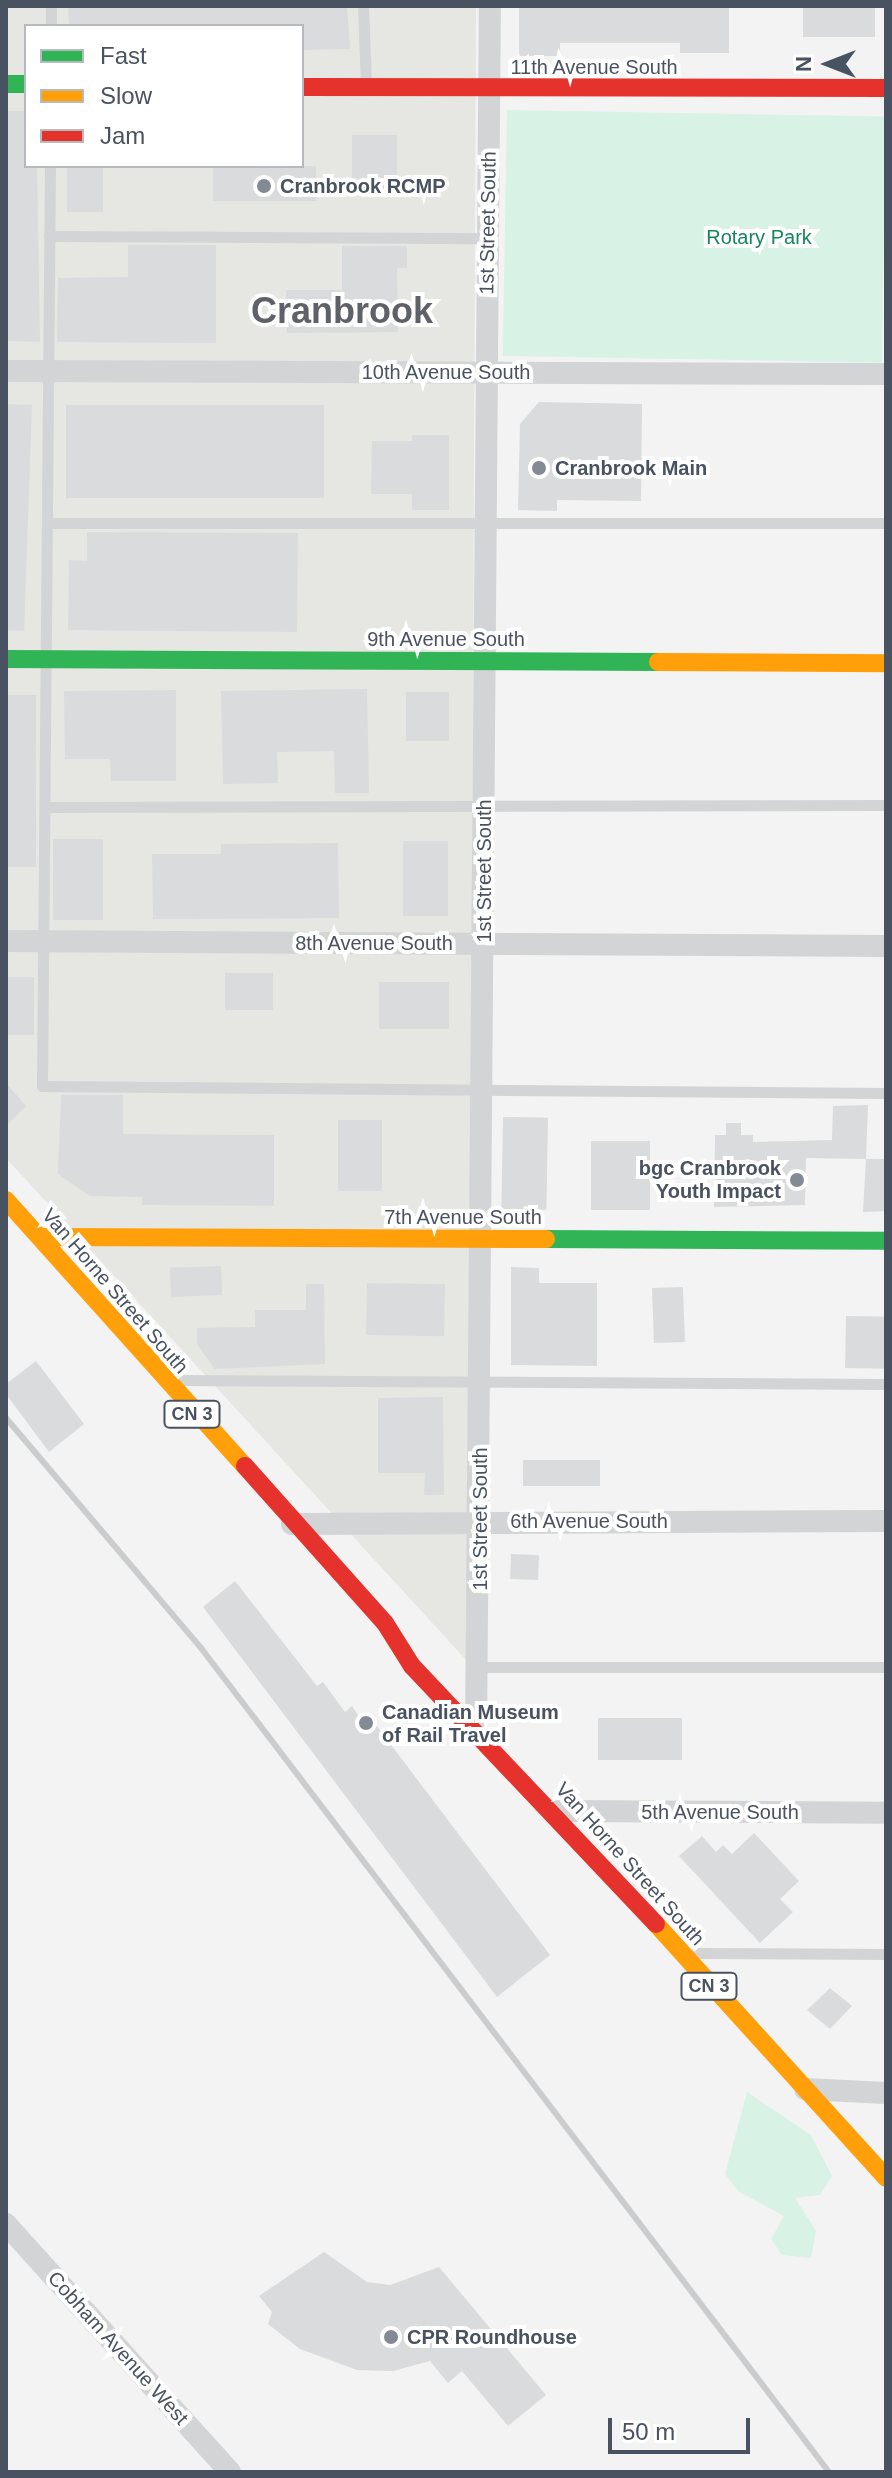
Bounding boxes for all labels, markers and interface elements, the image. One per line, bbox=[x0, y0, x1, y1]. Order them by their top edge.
legend bbox=[24, 24, 304, 168]
north arrow bbox=[788, 24, 868, 104]
text: Fast bbox=[100, 42, 147, 69]
street label: 11th Avenue South bbox=[510, 55, 678, 79]
text: N bbox=[791, 56, 816, 72]
text: Slow bbox=[100, 82, 152, 109]
text: Jam bbox=[100, 122, 145, 149]
street label: 1st Street South bbox=[475, 151, 501, 295]
place label: Cranbrook RCMP bbox=[280, 174, 446, 198]
marker: Cranbrook RCMP bbox=[255, 177, 273, 195]
park label: Rotary Park bbox=[706, 225, 812, 249]
district label: Cranbrook bbox=[251, 289, 433, 333]
street label: 10th Avenue South bbox=[361, 360, 531, 384]
place label: Cranbrook Main bbox=[555, 456, 707, 480]
marker: Cranbrook Main bbox=[530, 459, 548, 477]
street label: 9th Avenue South bbox=[367, 627, 525, 651]
street label: 1st Street South bbox=[472, 799, 496, 943]
street label: 8th Avenue South bbox=[295, 931, 453, 955]
place label: bgc Cranbrook Youth Impact bbox=[639, 1156, 781, 1203]
marker: bgc Cranbrook Youth Impact bbox=[788, 1171, 806, 1189]
street label: Van Horne Street South bbox=[37, 1204, 193, 1378]
street label: 7th Avenue South bbox=[384, 1205, 542, 1229]
road number: CN 3 bbox=[162, 1400, 222, 1428]
street label: 1st Street South bbox=[468, 1447, 492, 1591]
street label: 6th Avenue South bbox=[510, 1509, 668, 1533]
place label: Canadian Museum of Rail Travel bbox=[382, 1700, 559, 1747]
marker: Canadian Museum of Rail Travel bbox=[357, 1714, 375, 1732]
street label: Van Horne Street South bbox=[551, 1778, 709, 1950]
street label: 5th Avenue South bbox=[641, 1800, 799, 1824]
road number: CN 3 bbox=[679, 1972, 739, 2000]
street label: Cobham Avenue West bbox=[42, 2266, 194, 2430]
place label: CPR Roundhouse bbox=[407, 2325, 577, 2349]
marker: CPR Roundhouse bbox=[382, 2328, 400, 2346]
scale bar bbox=[612, 2402, 754, 2452]
text: 50 m bbox=[622, 2418, 675, 2445]

